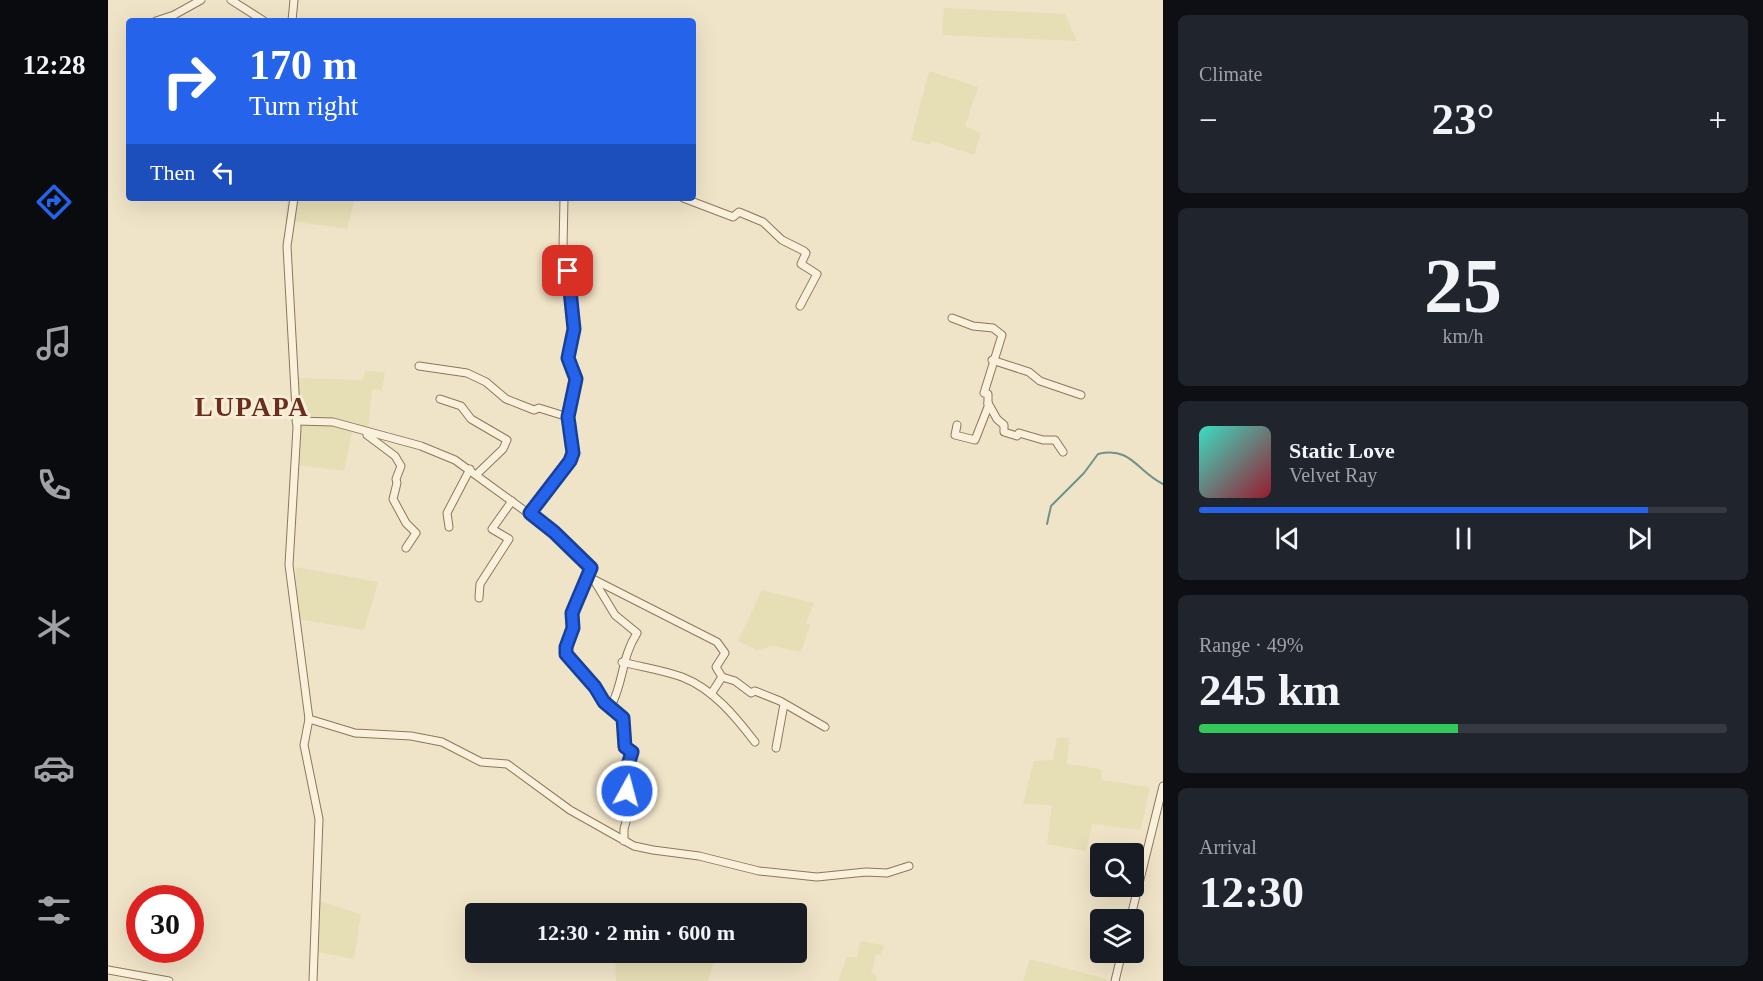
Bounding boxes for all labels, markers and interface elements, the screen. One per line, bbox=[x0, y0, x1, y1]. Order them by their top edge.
icon: right bbox=[150, 42, 228, 120]
text: 170 m bbox=[249, 42, 358, 88]
text: 12:28 bbox=[23, 50, 86, 80]
text: Climate bbox=[1199, 63, 1262, 85]
text: Turn right bbox=[249, 91, 358, 121]
text: 23° bbox=[1432, 94, 1495, 144]
text: − bbox=[1199, 102, 1218, 138]
text: + bbox=[1708, 102, 1727, 138]
icon: left bbox=[207, 156, 240, 189]
text: Then bbox=[150, 160, 195, 185]
icon: directions bbox=[33, 181, 75, 223]
text: 25 bbox=[1424, 242, 1502, 329]
pin bbox=[542, 245, 593, 296]
icon: arrive bbox=[551, 254, 584, 287]
icon: music bbox=[33, 322, 75, 364]
text: km/h bbox=[1442, 325, 1484, 347]
district label: LUPAPA bbox=[195, 392, 309, 422]
text: Static Love bbox=[1289, 438, 1395, 463]
icon: phone bbox=[33, 464, 75, 506]
text: Velvet Ray bbox=[1289, 464, 1377, 486]
icon: previous bbox=[1271, 522, 1304, 555]
icon: pause bbox=[1447, 522, 1480, 555]
icon: next bbox=[1623, 522, 1656, 555]
icon: climate bbox=[33, 606, 75, 648]
text: Range · 49% bbox=[1199, 634, 1303, 656]
text: 245 km bbox=[1199, 665, 1340, 715]
icon: car bbox=[33, 747, 75, 789]
position arrow bbox=[595, 759, 659, 823]
text: Arrival bbox=[1199, 836, 1257, 858]
map controls bbox=[1090, 843, 1144, 963]
button: search bbox=[1090, 843, 1144, 897]
text: 12:30 bbox=[1199, 867, 1304, 917]
speed limit sign: 30 bbox=[126, 885, 204, 963]
icon: filters bbox=[33, 889, 75, 931]
button: layers bbox=[1090, 909, 1144, 963]
text: 12:30 · 2 min · 600 m bbox=[537, 920, 735, 945]

